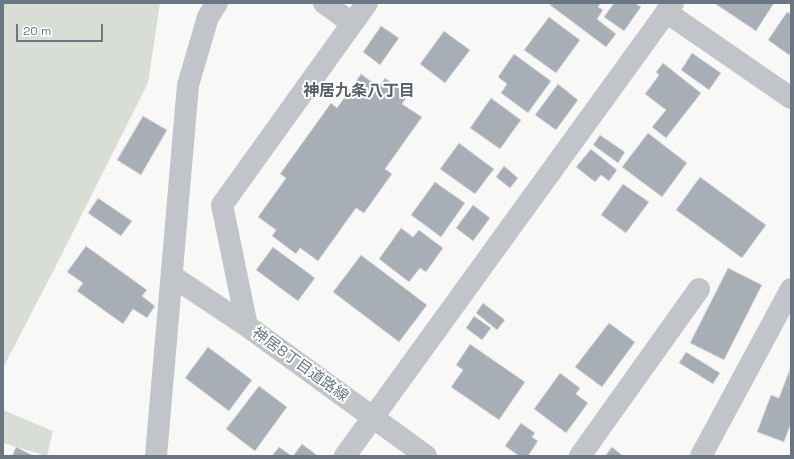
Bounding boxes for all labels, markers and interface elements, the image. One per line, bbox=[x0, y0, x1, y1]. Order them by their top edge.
scale bar bbox=[18, 16, 105, 42]
text: 20 m bbox=[23, 23, 51, 39]
district label: 神居九条八丁目 bbox=[303, 82, 415, 102]
street label: 神居8丁目道路線 bbox=[248, 324, 352, 406]

